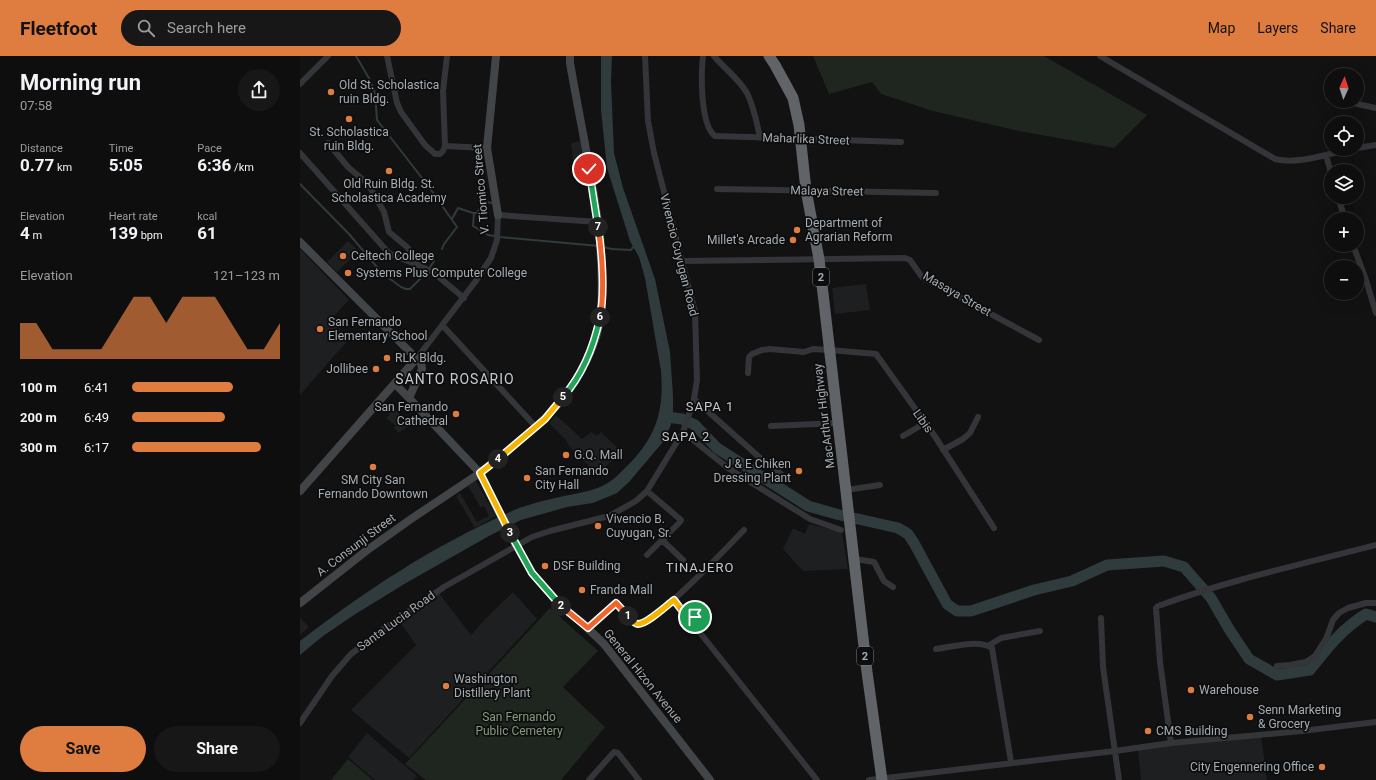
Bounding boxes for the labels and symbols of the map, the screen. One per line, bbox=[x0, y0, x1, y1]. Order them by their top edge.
north arrow bbox=[1324, 68, 1364, 108]
place label: Old St. Scholastica ruin Bldg. bbox=[339, 78, 439, 106]
marker: Old St. Scholastica ruin Bldg. bbox=[326, 87, 336, 97]
marker: St. Scholastica ruin Bldg. bbox=[344, 114, 354, 124]
place label: St. Scholastica ruin Bldg. bbox=[309, 125, 389, 153]
street label: Maharlika Street bbox=[762, 130, 850, 148]
street label: V. Tiomico Street bbox=[470, 143, 492, 235]
pin bbox=[572, 152, 606, 186]
marker: Old Ruin Bldg. St. Scholastica Academy bbox=[384, 166, 394, 176]
place label: Old Ruin Bldg. St. Scholastica Academy bbox=[331, 177, 447, 205]
street label: Malaya Street bbox=[790, 183, 864, 199]
street label: Vivencio Cuyugan Road bbox=[657, 192, 701, 318]
place label: Department of Agrarian Reform bbox=[805, 216, 892, 244]
pin: 7 bbox=[588, 217, 608, 237]
marker: Department of Agrarian Reform bbox=[792, 225, 802, 235]
place label: Millet's Arcade bbox=[707, 233, 785, 247]
marker: Millet's Arcade bbox=[788, 235, 798, 245]
place label: Celtech College bbox=[351, 249, 434, 263]
marker: Celtech College bbox=[338, 251, 348, 261]
place label: Systems Plus Computer College bbox=[356, 266, 527, 280]
marker: Systems Plus Computer College bbox=[343, 268, 353, 278]
road number: 2 bbox=[813, 268, 829, 286]
street label: Masaya Street bbox=[920, 269, 994, 319]
pin: 6 bbox=[590, 307, 610, 327]
place label: San Fernando Elementary School bbox=[328, 315, 428, 343]
marker: San Fernando Elementary School bbox=[315, 324, 325, 334]
place label: RLK Bldg. bbox=[395, 351, 446, 365]
marker: RLK Bldg. bbox=[382, 353, 392, 363]
place label: Jollibee bbox=[326, 362, 368, 376]
street label: MacArthur Highway bbox=[811, 362, 837, 469]
marker: Jollibee bbox=[371, 364, 381, 374]
district label: SANTO ROSARIO bbox=[395, 371, 515, 387]
pin: 5 bbox=[553, 387, 573, 407]
district label: SAPA 1 bbox=[686, 399, 734, 414]
place label: San Fernando Cathedral bbox=[374, 400, 448, 428]
street label: Libis bbox=[910, 407, 936, 435]
marker: San Fernando Cathedral bbox=[451, 409, 461, 419]
district label: SAPA 2 bbox=[662, 429, 710, 444]
place label: G.Q. Mall bbox=[574, 448, 623, 462]
pin: 4 bbox=[488, 449, 508, 469]
marker: G.Q. Mall bbox=[561, 450, 571, 460]
place label: J & E Chiken Dressing Plant bbox=[714, 457, 791, 485]
marker: SM City San Fernando Downtown bbox=[368, 462, 378, 472]
place label: San Fernando City Hall bbox=[535, 464, 609, 492]
marker: J & E Chiken Dressing Plant bbox=[794, 466, 804, 476]
place label: SM City San Fernando Downtown bbox=[318, 473, 428, 501]
marker: San Fernando City Hall bbox=[522, 473, 532, 483]
street label: A. Consunji Street bbox=[314, 511, 398, 579]
place label: Vivencio B. Cuyugan, Sr. bbox=[606, 512, 672, 540]
marker: Vivencio B. Cuyugan, Sr. bbox=[593, 521, 603, 531]
pin: 3 bbox=[500, 523, 520, 543]
place label: DSF Building bbox=[553, 559, 621, 573]
district label: TINAJERO bbox=[666, 560, 734, 575]
marker: DSF Building bbox=[540, 561, 550, 571]
place label: Franda Mall bbox=[590, 583, 653, 597]
marker: Franda Mall bbox=[577, 585, 587, 595]
street label: Santa Lucia Road bbox=[354, 588, 438, 654]
pin: 2 bbox=[551, 596, 571, 616]
pin bbox=[678, 600, 712, 634]
pin: 1 bbox=[618, 606, 638, 626]
street label: General Hizon Avenue bbox=[601, 626, 685, 726]
road number: 2 bbox=[857, 647, 873, 665]
place label: Washington Distillery Plant bbox=[454, 672, 530, 700]
marker: Washington Distillery Plant bbox=[441, 681, 451, 691]
place label: Warehouse bbox=[1199, 683, 1259, 697]
marker: Warehouse bbox=[1186, 685, 1196, 695]
place label: Senn Marketing & Grocery bbox=[1258, 703, 1341, 731]
park label: San Fernando Public Cemetery bbox=[475, 710, 563, 738]
marker: Senn Marketing & Grocery bbox=[1245, 712, 1255, 722]
place label: CMS Building bbox=[1156, 724, 1227, 738]
marker: CMS Building bbox=[1143, 726, 1153, 736]
place label: City Engennering Office bbox=[1190, 760, 1314, 774]
marker: City Engennering Office bbox=[1317, 762, 1327, 772]

